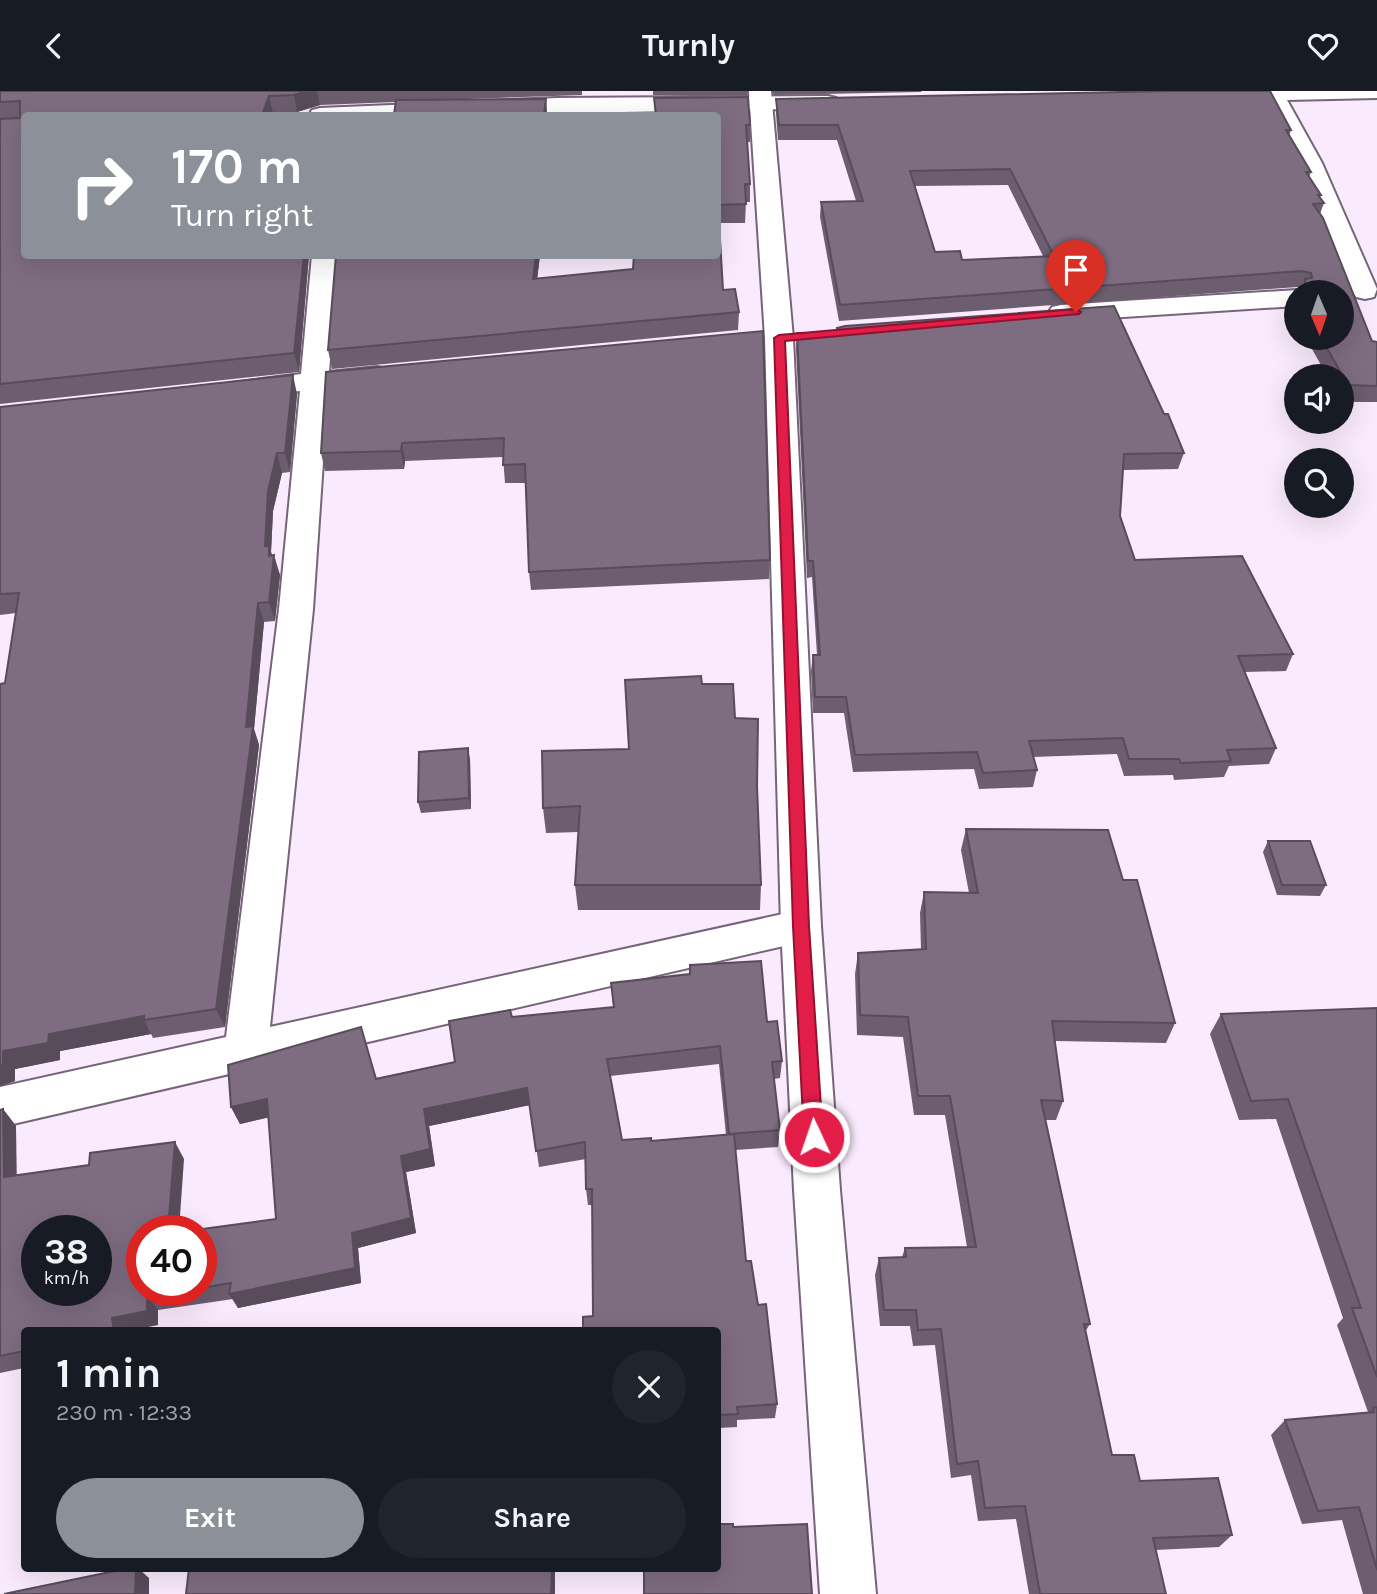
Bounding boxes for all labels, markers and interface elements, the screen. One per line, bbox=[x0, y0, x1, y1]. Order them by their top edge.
icon: back bbox=[35, 27, 73, 65]
text: Turnly bbox=[642, 27, 735, 64]
icon: heart bbox=[1304, 27, 1342, 65]
text: 170 m bbox=[171, 138, 303, 195]
icon: right bbox=[56, 140, 147, 231]
text: Turn right bbox=[171, 197, 313, 234]
pin bbox=[1046, 240, 1106, 312]
icon: arrive bbox=[1057, 251, 1095, 289]
north arrow bbox=[1284, 280, 1354, 350]
map controls bbox=[1284, 280, 1354, 518]
button: sound bbox=[1284, 364, 1354, 434]
button: search bbox=[1284, 448, 1354, 518]
position arrow bbox=[777, 1100, 851, 1174]
speed limit sign: 40 bbox=[126, 1215, 217, 1306]
text: 38 bbox=[44, 1231, 89, 1272]
text: km/h bbox=[44, 1267, 89, 1289]
text: 1 min bbox=[56, 1348, 161, 1398]
button: close bbox=[612, 1350, 686, 1424]
text: 230 m · 12:33 bbox=[56, 1399, 192, 1426]
button: Exit bbox=[56, 1478, 364, 1558]
button: Share bbox=[378, 1478, 686, 1558]

